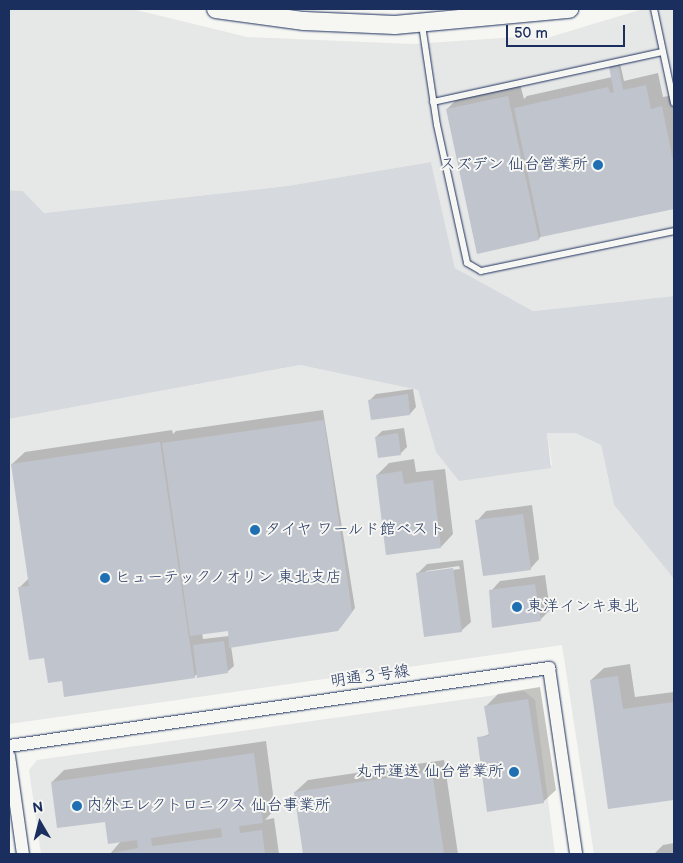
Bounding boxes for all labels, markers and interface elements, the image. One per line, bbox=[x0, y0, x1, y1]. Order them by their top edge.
scale bar bbox=[508, 15, 627, 47]
text: 50 m bbox=[514, 24, 548, 43]
place label: スズデン 仙台営業所 bbox=[440, 155, 588, 175]
marker: スズデン 仙台営業所 bbox=[592, 159, 604, 171]
place label: タイヤ ワールド館ベスト bbox=[265, 520, 445, 540]
marker: タイヤ ワールド館ベスト bbox=[249, 524, 261, 536]
place label: ヒューテックノオリン 東北支店 bbox=[115, 568, 343, 588]
marker: ヒューテックノオリン 東北支店 bbox=[99, 572, 111, 584]
place label: 東洋インキ東北 bbox=[527, 597, 639, 617]
marker: 東洋インキ東北 bbox=[511, 601, 523, 613]
street label: 明通３号線 bbox=[329, 662, 411, 692]
place label: 丸市運送 仙台営業所 bbox=[356, 762, 504, 782]
marker: 丸市運送 仙台営業所 bbox=[508, 766, 520, 778]
place label: 内外エレクトロニクス 仙台事業所 bbox=[87, 796, 331, 816]
north arrow bbox=[15, 798, 65, 848]
text: N bbox=[31, 799, 44, 817]
marker: 内外エレクトロニクス 仙台事業所 bbox=[71, 800, 83, 812]

